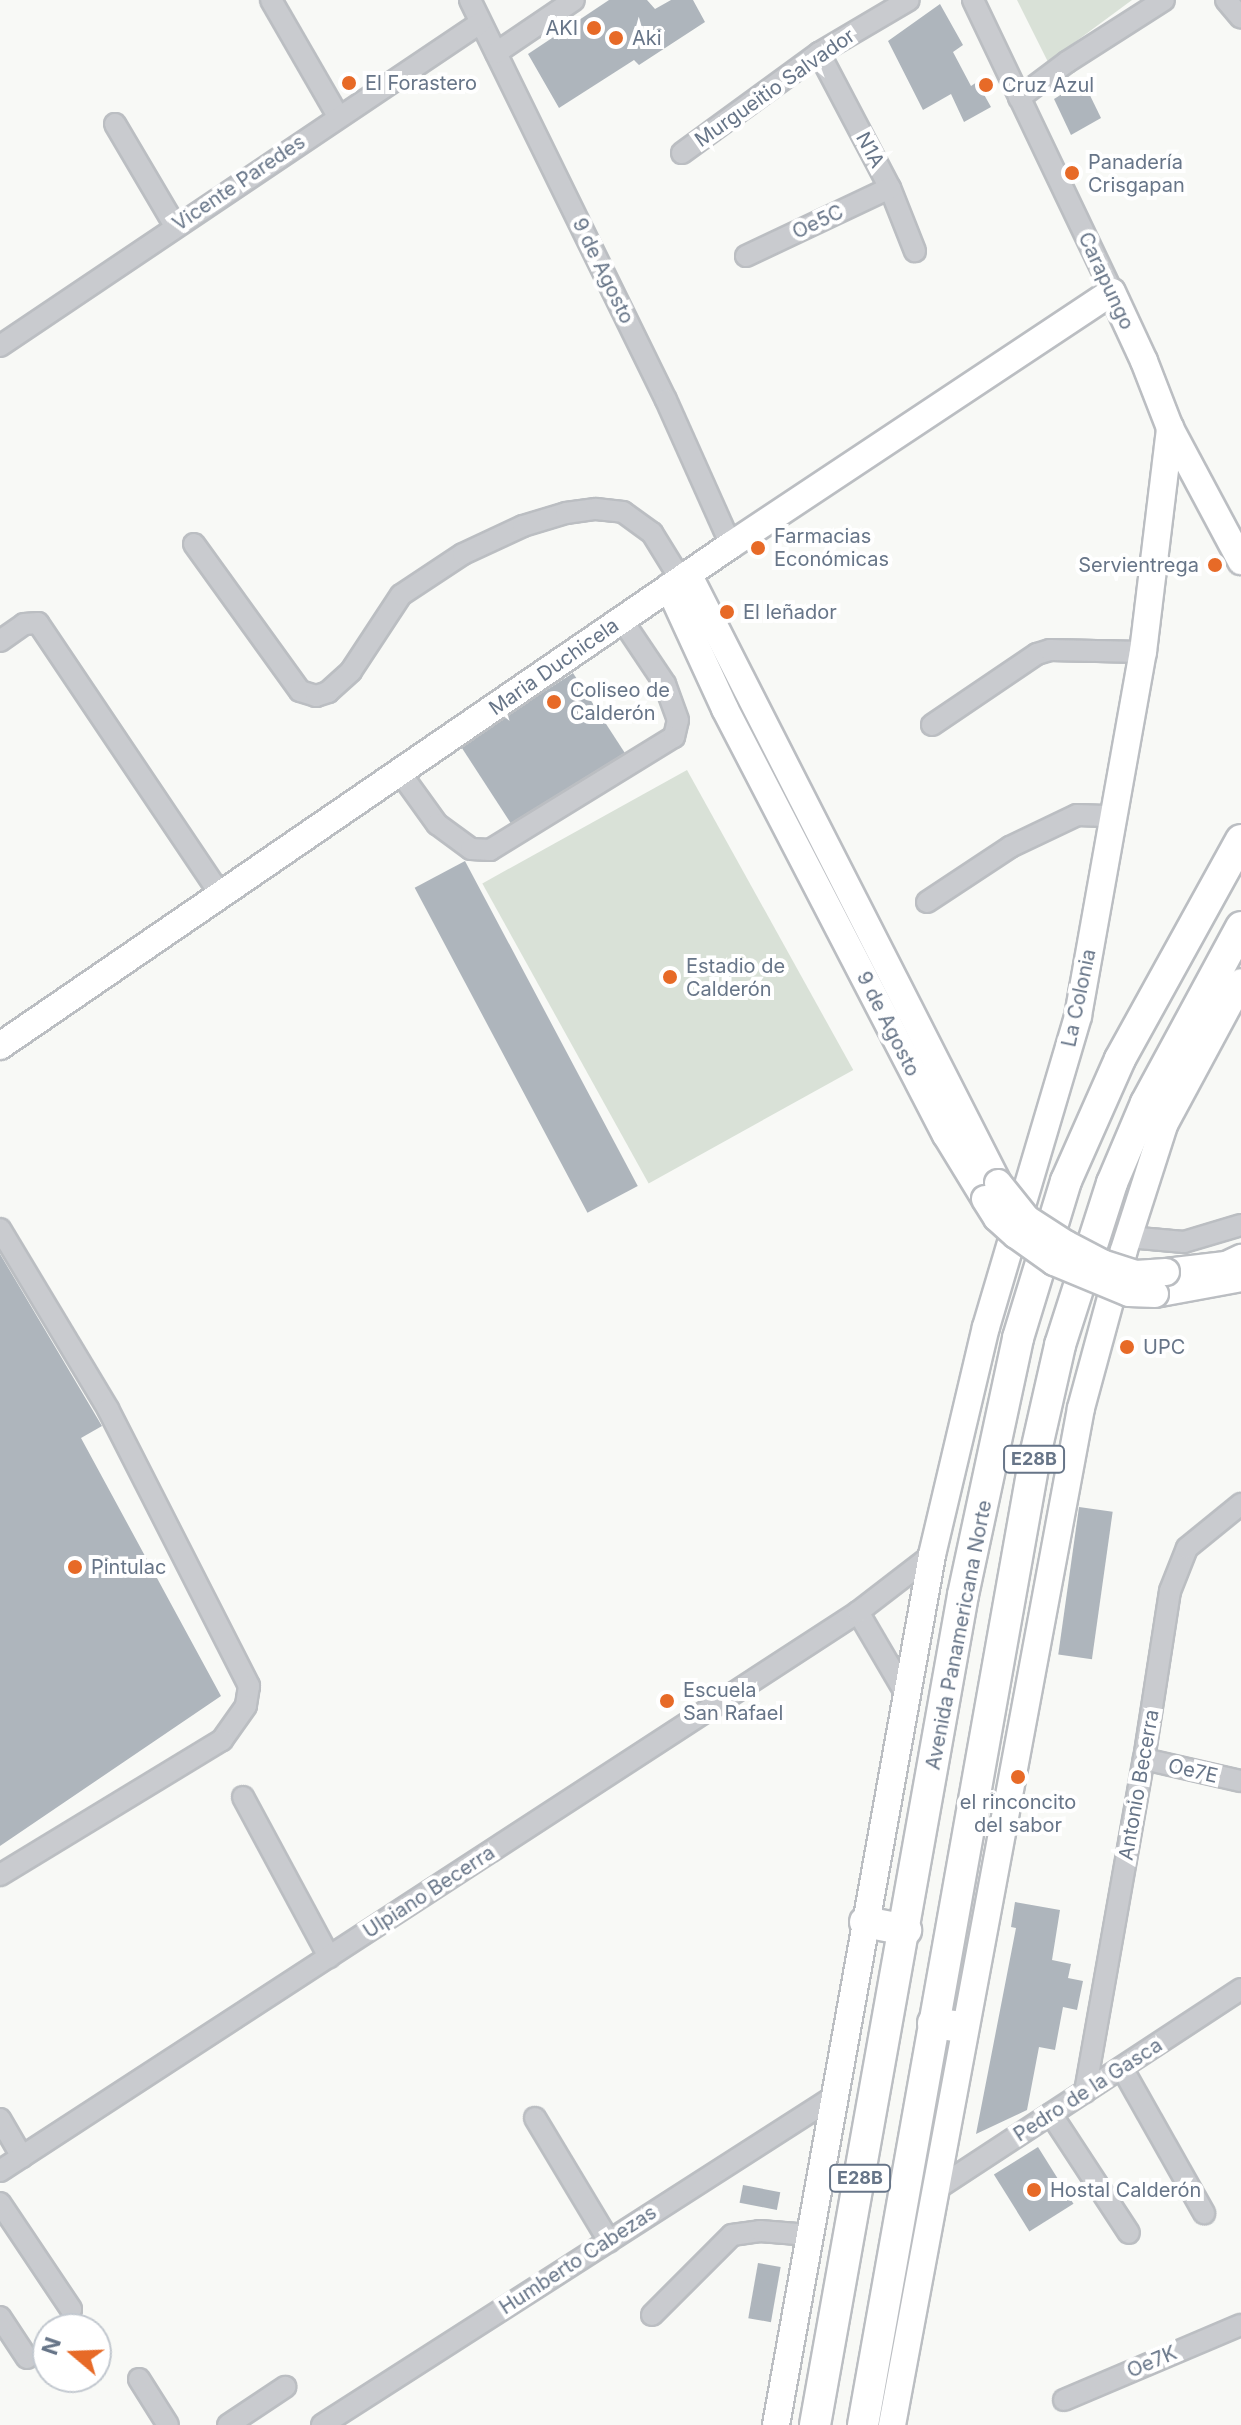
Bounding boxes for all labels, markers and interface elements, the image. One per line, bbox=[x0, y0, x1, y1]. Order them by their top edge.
place label: AKI bbox=[545, 16, 578, 40]
marker: AKI bbox=[585, 19, 603, 37]
street label: Murgueitio Salvador bbox=[690, 24, 860, 152]
place label: Aki bbox=[632, 26, 662, 50]
marker: Aki bbox=[607, 29, 625, 47]
place label: El Forastero bbox=[365, 71, 477, 95]
place label: Cruz Azul bbox=[1002, 73, 1094, 97]
marker: El Forastero bbox=[340, 74, 358, 92]
marker: Cruz Azul bbox=[977, 76, 995, 94]
street label: N1A bbox=[851, 128, 889, 172]
street label: Vicente Paredes bbox=[168, 130, 310, 236]
place label: Panadería Crisgapan bbox=[1088, 150, 1185, 197]
marker: Panadería Crisgapan bbox=[1063, 164, 1081, 182]
street label: Oe5C bbox=[789, 200, 847, 244]
street label: 9 de Agosto bbox=[567, 214, 639, 328]
street label: Carapungo bbox=[1073, 228, 1139, 334]
place label: Farmacias Económicas bbox=[774, 524, 889, 571]
marker: Farmacias Económicas bbox=[749, 539, 767, 557]
place label: Servientrega bbox=[1078, 553, 1199, 577]
marker: Servientrega bbox=[1206, 556, 1224, 574]
place label: El leñador bbox=[743, 600, 837, 624]
marker: El leñador bbox=[718, 603, 736, 621]
street label: Maria Duchicela bbox=[485, 613, 623, 721]
place label: Coliseo de Calderón bbox=[570, 678, 670, 725]
marker: Coliseo de Calderón bbox=[545, 693, 563, 711]
street label: La Colonia bbox=[1057, 947, 1101, 1049]
place label: Estadio de Calderón bbox=[686, 954, 785, 1001]
marker: Estadio de Calderón bbox=[661, 968, 679, 986]
street label: 9 de Agosto bbox=[851, 968, 925, 1080]
place label: UPC bbox=[1143, 1335, 1185, 1359]
marker: UPC bbox=[1118, 1338, 1136, 1356]
road number: E28B bbox=[1002, 1445, 1066, 1473]
street label: Avenida Panamericana Norte bbox=[921, 1498, 997, 1772]
place label: Pintulac bbox=[91, 1555, 166, 1579]
marker: Pintulac bbox=[66, 1558, 84, 1576]
place label: Escuela San Rafael bbox=[683, 1678, 783, 1725]
marker: Escuela San Rafael bbox=[658, 1692, 676, 1710]
street label: Antonio Becerra bbox=[1114, 1708, 1164, 1862]
street label: Oe7E bbox=[1166, 1754, 1220, 1788]
marker: el rinconcito del sabor bbox=[1009, 1768, 1027, 1786]
place label: el rinconcito del sabor bbox=[960, 1790, 1076, 1837]
street label: Ulpiano Becerra bbox=[359, 1841, 499, 1943]
street label: Pedro de la Gasca bbox=[1009, 2033, 1167, 2147]
road number: E28B bbox=[828, 2164, 892, 2192]
place label: Hostal Calderón bbox=[1050, 2178, 1201, 2202]
marker: Hostal Calderón bbox=[1025, 2181, 1043, 2199]
street label: Humberto Cabezas bbox=[495, 2200, 661, 2320]
north arrow bbox=[32, 2313, 112, 2393]
text: N bbox=[36, 2334, 66, 2358]
street label: Oe7K bbox=[1124, 2341, 1180, 2383]

